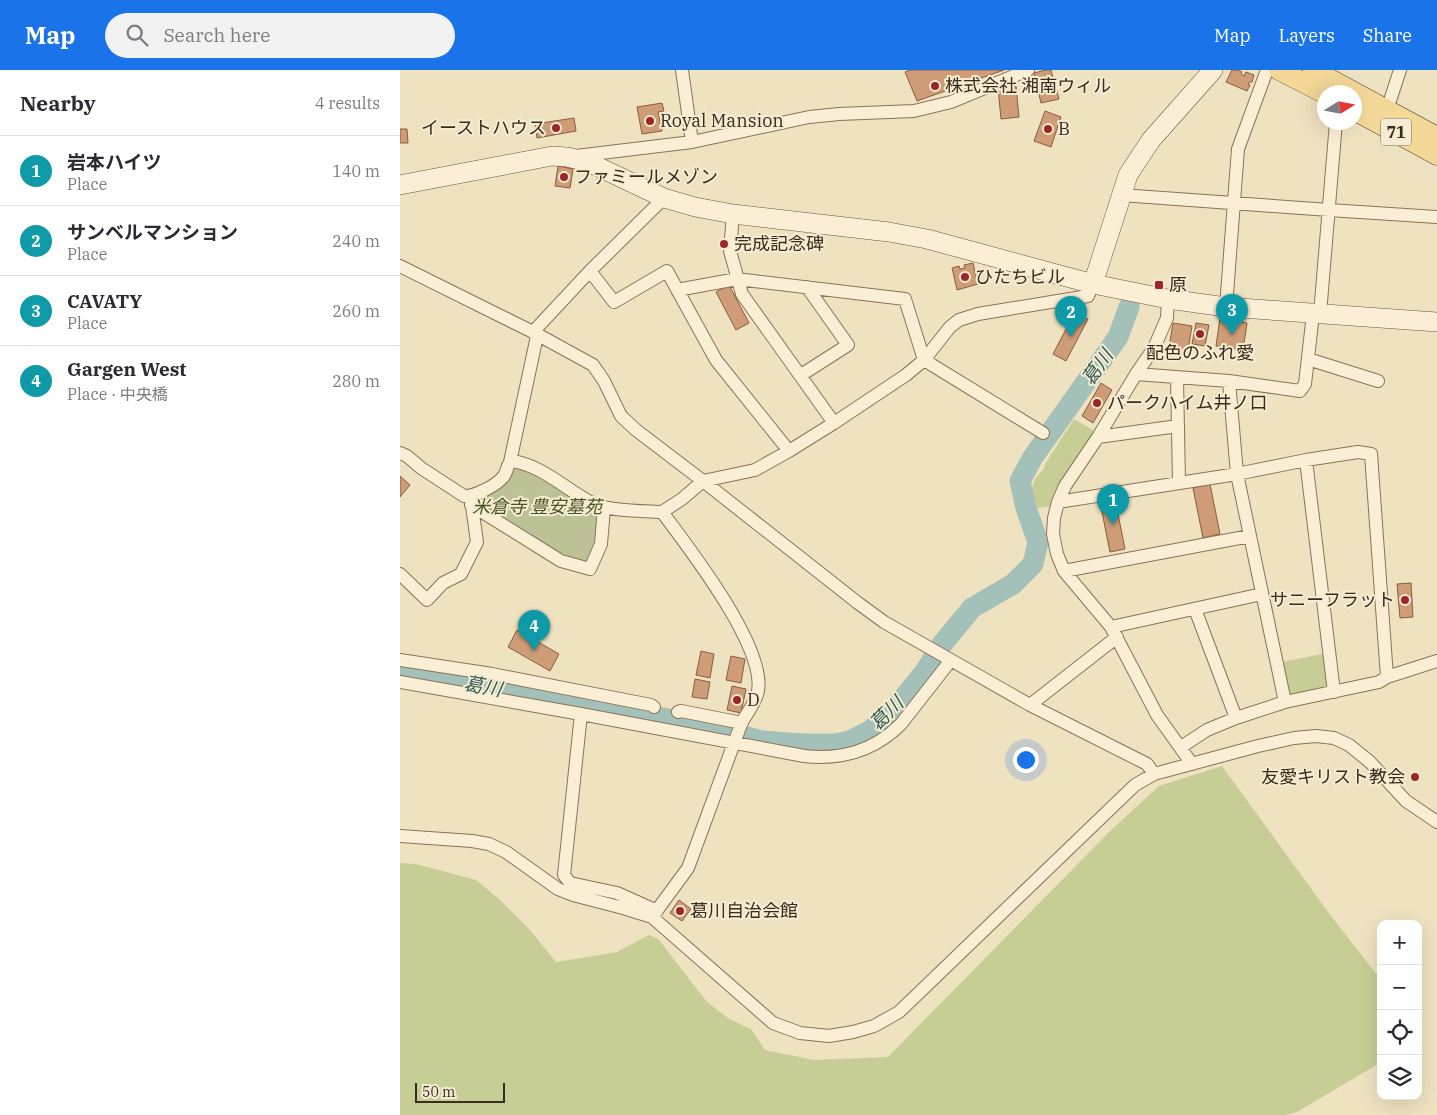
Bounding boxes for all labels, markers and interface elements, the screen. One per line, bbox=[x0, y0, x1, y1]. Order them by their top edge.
search box bbox=[105, 13, 455, 58]
text: Map bbox=[25, 19, 75, 51]
icon: search bbox=[123, 21, 151, 49]
text: Search here bbox=[163, 23, 270, 47]
text: Map bbox=[1214, 24, 1251, 47]
text: Layers bbox=[1279, 24, 1335, 47]
text: Share bbox=[1363, 24, 1412, 47]
place label: 株式会社 湘南ウィル bbox=[945, 74, 1111, 97]
marker: 株式会社 湘南ウィル bbox=[929, 80, 941, 92]
north arrow bbox=[1317, 85, 1362, 130]
text: Nearby bbox=[20, 89, 96, 117]
text: 4 results bbox=[315, 93, 380, 113]
place label: Royal Mansion bbox=[660, 109, 784, 132]
marker: Royal Mansion bbox=[644, 115, 656, 127]
place label: イーストハウス bbox=[421, 116, 546, 139]
place label: B bbox=[1058, 117, 1070, 140]
road number: 71 bbox=[1381, 118, 1411, 146]
marker: イーストハウス bbox=[550, 122, 562, 134]
marker: B bbox=[1042, 123, 1054, 135]
text: 岩本ハイツ bbox=[67, 150, 162, 174]
text: 1 bbox=[31, 161, 41, 181]
text: 140 m bbox=[332, 161, 380, 181]
place label: ファミールメゾン bbox=[574, 165, 718, 188]
marker: ファミールメゾン bbox=[558, 171, 570, 183]
text: Place bbox=[67, 174, 107, 194]
text: サンベルマンション bbox=[67, 220, 238, 244]
text: 2 bbox=[31, 231, 41, 251]
text: 240 m bbox=[332, 231, 380, 251]
place label: 完成記念碑 bbox=[734, 232, 824, 255]
marker: 完成記念碑 bbox=[718, 238, 730, 250]
text: Place bbox=[67, 244, 107, 264]
place label: ひたちビル bbox=[975, 265, 1065, 288]
marker: ひたちビル bbox=[959, 271, 971, 283]
place label: 原 bbox=[1169, 273, 1187, 296]
marker: 原 bbox=[1153, 279, 1165, 291]
text: CAVATY bbox=[67, 289, 142, 313]
pin: 3 bbox=[1216, 294, 1248, 335]
pin: 2 bbox=[1055, 296, 1087, 337]
text: 3 bbox=[31, 301, 41, 321]
text: 260 m bbox=[332, 301, 380, 321]
text: Place bbox=[67, 313, 107, 333]
marker: 配色のふれ愛 bbox=[1194, 328, 1206, 340]
place label: 配色のふれ愛 bbox=[1146, 341, 1254, 364]
water label: 葛川 bbox=[1076, 343, 1119, 389]
text: Gargen West bbox=[67, 357, 186, 381]
text: 4 bbox=[31, 371, 41, 391]
text: 280 m bbox=[332, 371, 380, 391]
text: Place · 中央橋 bbox=[67, 384, 168, 404]
place label: パークハイム井ノ口 bbox=[1107, 391, 1267, 414]
marker: パークハイム井ノ口 bbox=[1091, 397, 1103, 409]
pin: 1 bbox=[1097, 484, 1129, 525]
park label: 米倉寺 豊安墓苑 bbox=[472, 495, 605, 518]
place label: サニーフラット bbox=[1270, 588, 1395, 611]
marker: サニーフラット bbox=[1399, 594, 1411, 606]
pin: 4 bbox=[518, 610, 550, 651]
water label: 葛川 bbox=[462, 671, 506, 701]
place label: D bbox=[747, 688, 760, 711]
water label: 葛川 bbox=[864, 690, 909, 735]
marker: D bbox=[731, 694, 743, 706]
your location bbox=[1013, 747, 1039, 773]
place label: 友愛キリスト教会 bbox=[1261, 765, 1405, 788]
marker: 友愛キリスト教会 bbox=[1409, 771, 1421, 783]
place label: 葛川自治会館 bbox=[690, 899, 798, 922]
marker: 葛川自治会館 bbox=[674, 905, 686, 917]
map controls bbox=[1377, 920, 1422, 1100]
button: + bbox=[1377, 920, 1422, 965]
button: − bbox=[1377, 965, 1422, 1010]
button: locate bbox=[1377, 1010, 1422, 1055]
button: layers bbox=[1377, 1055, 1422, 1100]
scale bar bbox=[415, 1080, 505, 1103]
text: 50 m bbox=[422, 1083, 455, 1101]

